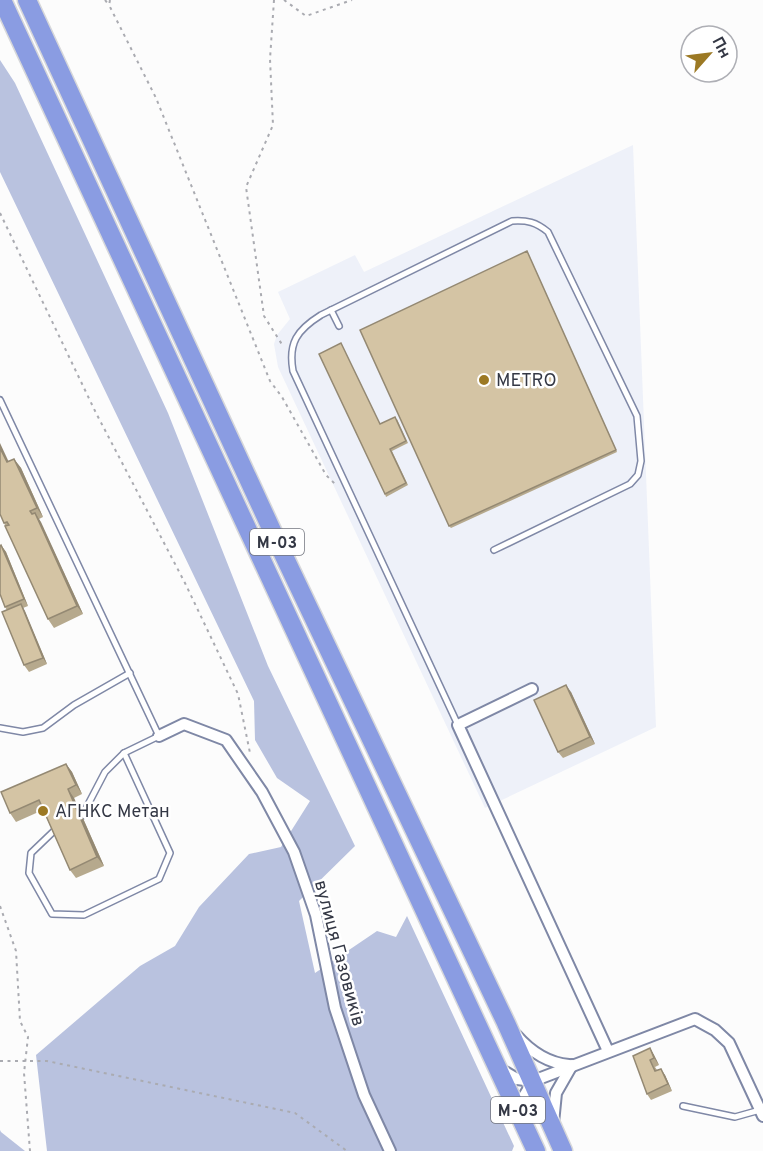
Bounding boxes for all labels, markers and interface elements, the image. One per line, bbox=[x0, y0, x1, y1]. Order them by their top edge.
north arrow bbox=[679, 24, 739, 84]
text: Пн bbox=[707, 34, 734, 62]
place label: METRO bbox=[496, 370, 557, 393]
marker: METRO bbox=[477, 373, 491, 387]
road number: М-03 bbox=[250, 529, 304, 555]
place label: АГНКС Метан bbox=[55, 801, 170, 824]
marker: АГНКС Метан bbox=[36, 804, 50, 818]
street label: вулиця Газовиків bbox=[308, 878, 369, 1029]
road number: М-03 bbox=[491, 1097, 545, 1123]

